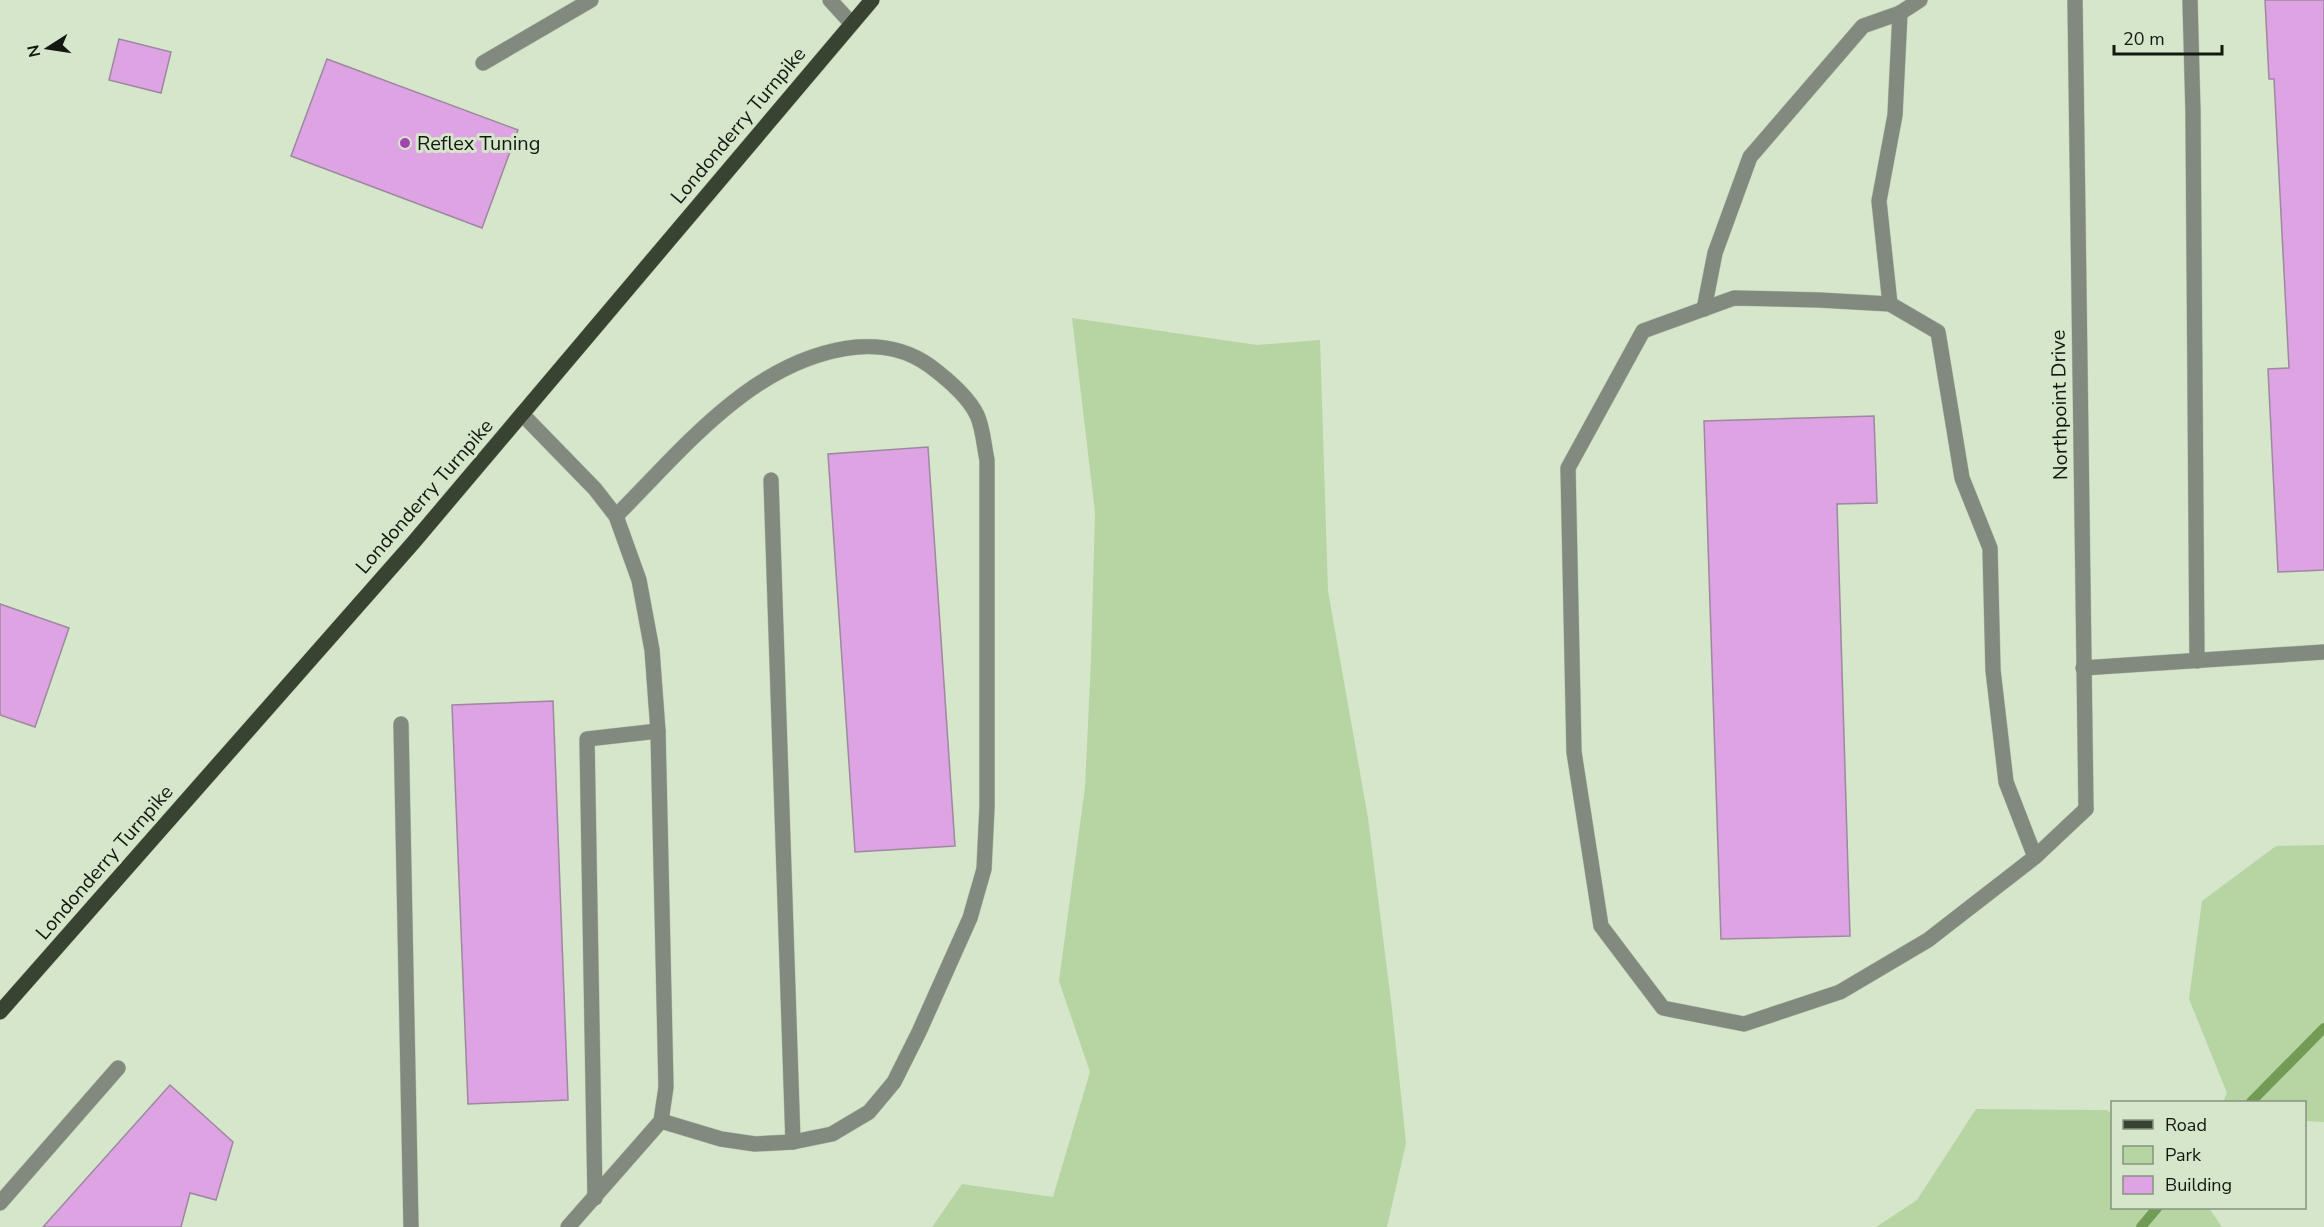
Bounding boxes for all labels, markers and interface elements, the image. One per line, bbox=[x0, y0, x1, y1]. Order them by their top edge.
north arrow bbox=[18, 18, 78, 78]
scale bar bbox=[2114, 18, 2222, 56]
text: 20 m bbox=[2123, 27, 2165, 51]
street label: Londonderry Turnpike bbox=[665, 41, 812, 209]
text: N bbox=[22, 43, 46, 59]
place label: Reflex Tuning bbox=[417, 130, 540, 157]
marker: Reflex Tuning bbox=[398, 136, 412, 150]
street label: Northpoint Drive bbox=[2045, 330, 2074, 480]
street label: Londonderry Turnpike bbox=[350, 413, 499, 580]
street label: Londonderry Turnpike bbox=[30, 779, 179, 946]
legend bbox=[2111, 1101, 2306, 1209]
text: Road bbox=[2165, 1113, 2207, 1137]
text: Park bbox=[2165, 1143, 2202, 1167]
text: Building bbox=[2165, 1173, 2232, 1197]

